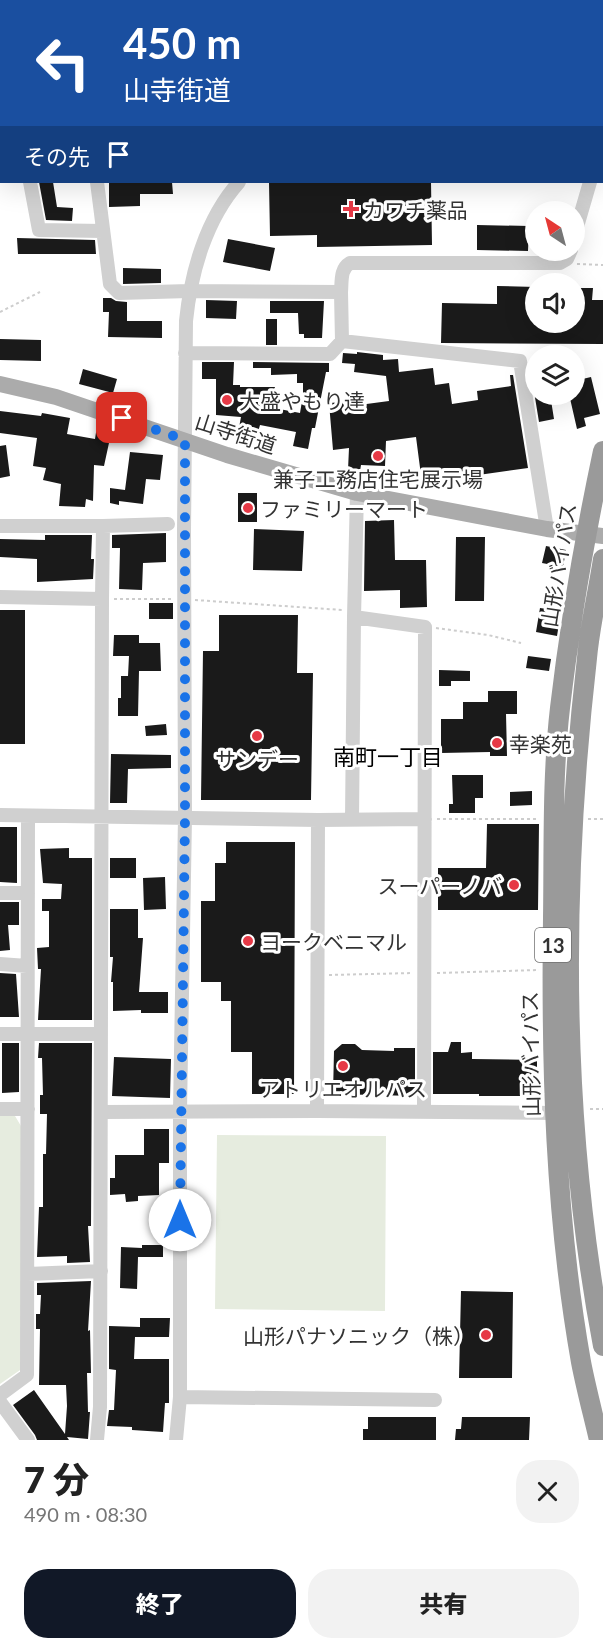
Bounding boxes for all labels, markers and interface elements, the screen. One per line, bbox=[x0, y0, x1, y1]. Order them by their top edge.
text: 450 m bbox=[123, 18, 241, 68]
icon: left bbox=[24, 24, 102, 102]
text: 山寺街道 bbox=[123, 73, 231, 106]
icon: arrive bbox=[102, 138, 135, 171]
text: その先 bbox=[24, 143, 90, 170]
place label: カワチ薬品 bbox=[363, 197, 468, 222]
north arrow bbox=[525, 201, 585, 261]
map controls bbox=[525, 201, 585, 405]
marker: カワチ薬品 bbox=[344, 202, 358, 216]
button: sound bbox=[525, 273, 585, 333]
button: layers bbox=[525, 345, 585, 405]
place label: 大盛やもり達 bbox=[239, 388, 365, 413]
pin bbox=[96, 392, 147, 443]
marker: 大盛やもり達 bbox=[220, 393, 234, 407]
icon: arrive bbox=[105, 401, 138, 434]
street label: 山寺街道 bbox=[192, 408, 280, 458]
marker: 兼子工務店住宅展示場 bbox=[371, 449, 385, 463]
place label: 兼子工務店住宅展示場 bbox=[273, 466, 483, 491]
place label: ファミリーマート bbox=[260, 496, 428, 521]
marker: ファミリーマート bbox=[241, 501, 255, 515]
street label: 山形バイパス bbox=[536, 501, 580, 629]
marker: サンデー bbox=[250, 729, 264, 743]
place label: 幸楽苑 bbox=[509, 731, 572, 756]
marker: 幸楽苑 bbox=[490, 736, 504, 750]
district label: 南町一丁目 bbox=[333, 743, 443, 770]
place label: サンデー bbox=[215, 746, 299, 771]
place label: スーパーノバ bbox=[377, 873, 502, 898]
marker: スーパーノバ bbox=[507, 878, 521, 892]
road number: 13 bbox=[535, 928, 571, 962]
place label: ヨークベニマル bbox=[260, 929, 407, 954]
marker: ヨークベニマル bbox=[241, 934, 255, 948]
street label: 山形バイパス bbox=[516, 991, 544, 1117]
marker: アトリエオルパス bbox=[336, 1059, 350, 1073]
place label: アトリエオルパス bbox=[259, 1076, 427, 1101]
position arrow bbox=[148, 1188, 212, 1252]
place label: 山形パナソニック（株） bbox=[243, 1323, 474, 1348]
marker: 山形パナソニック（株） bbox=[479, 1328, 493, 1342]
text: 7 分 bbox=[24, 1457, 89, 1501]
button: close bbox=[516, 1460, 579, 1523]
text: 490 m · 08:30 bbox=[24, 1502, 147, 1526]
button: 終了 bbox=[24, 1569, 296, 1638]
button: 共有 bbox=[308, 1569, 579, 1638]

